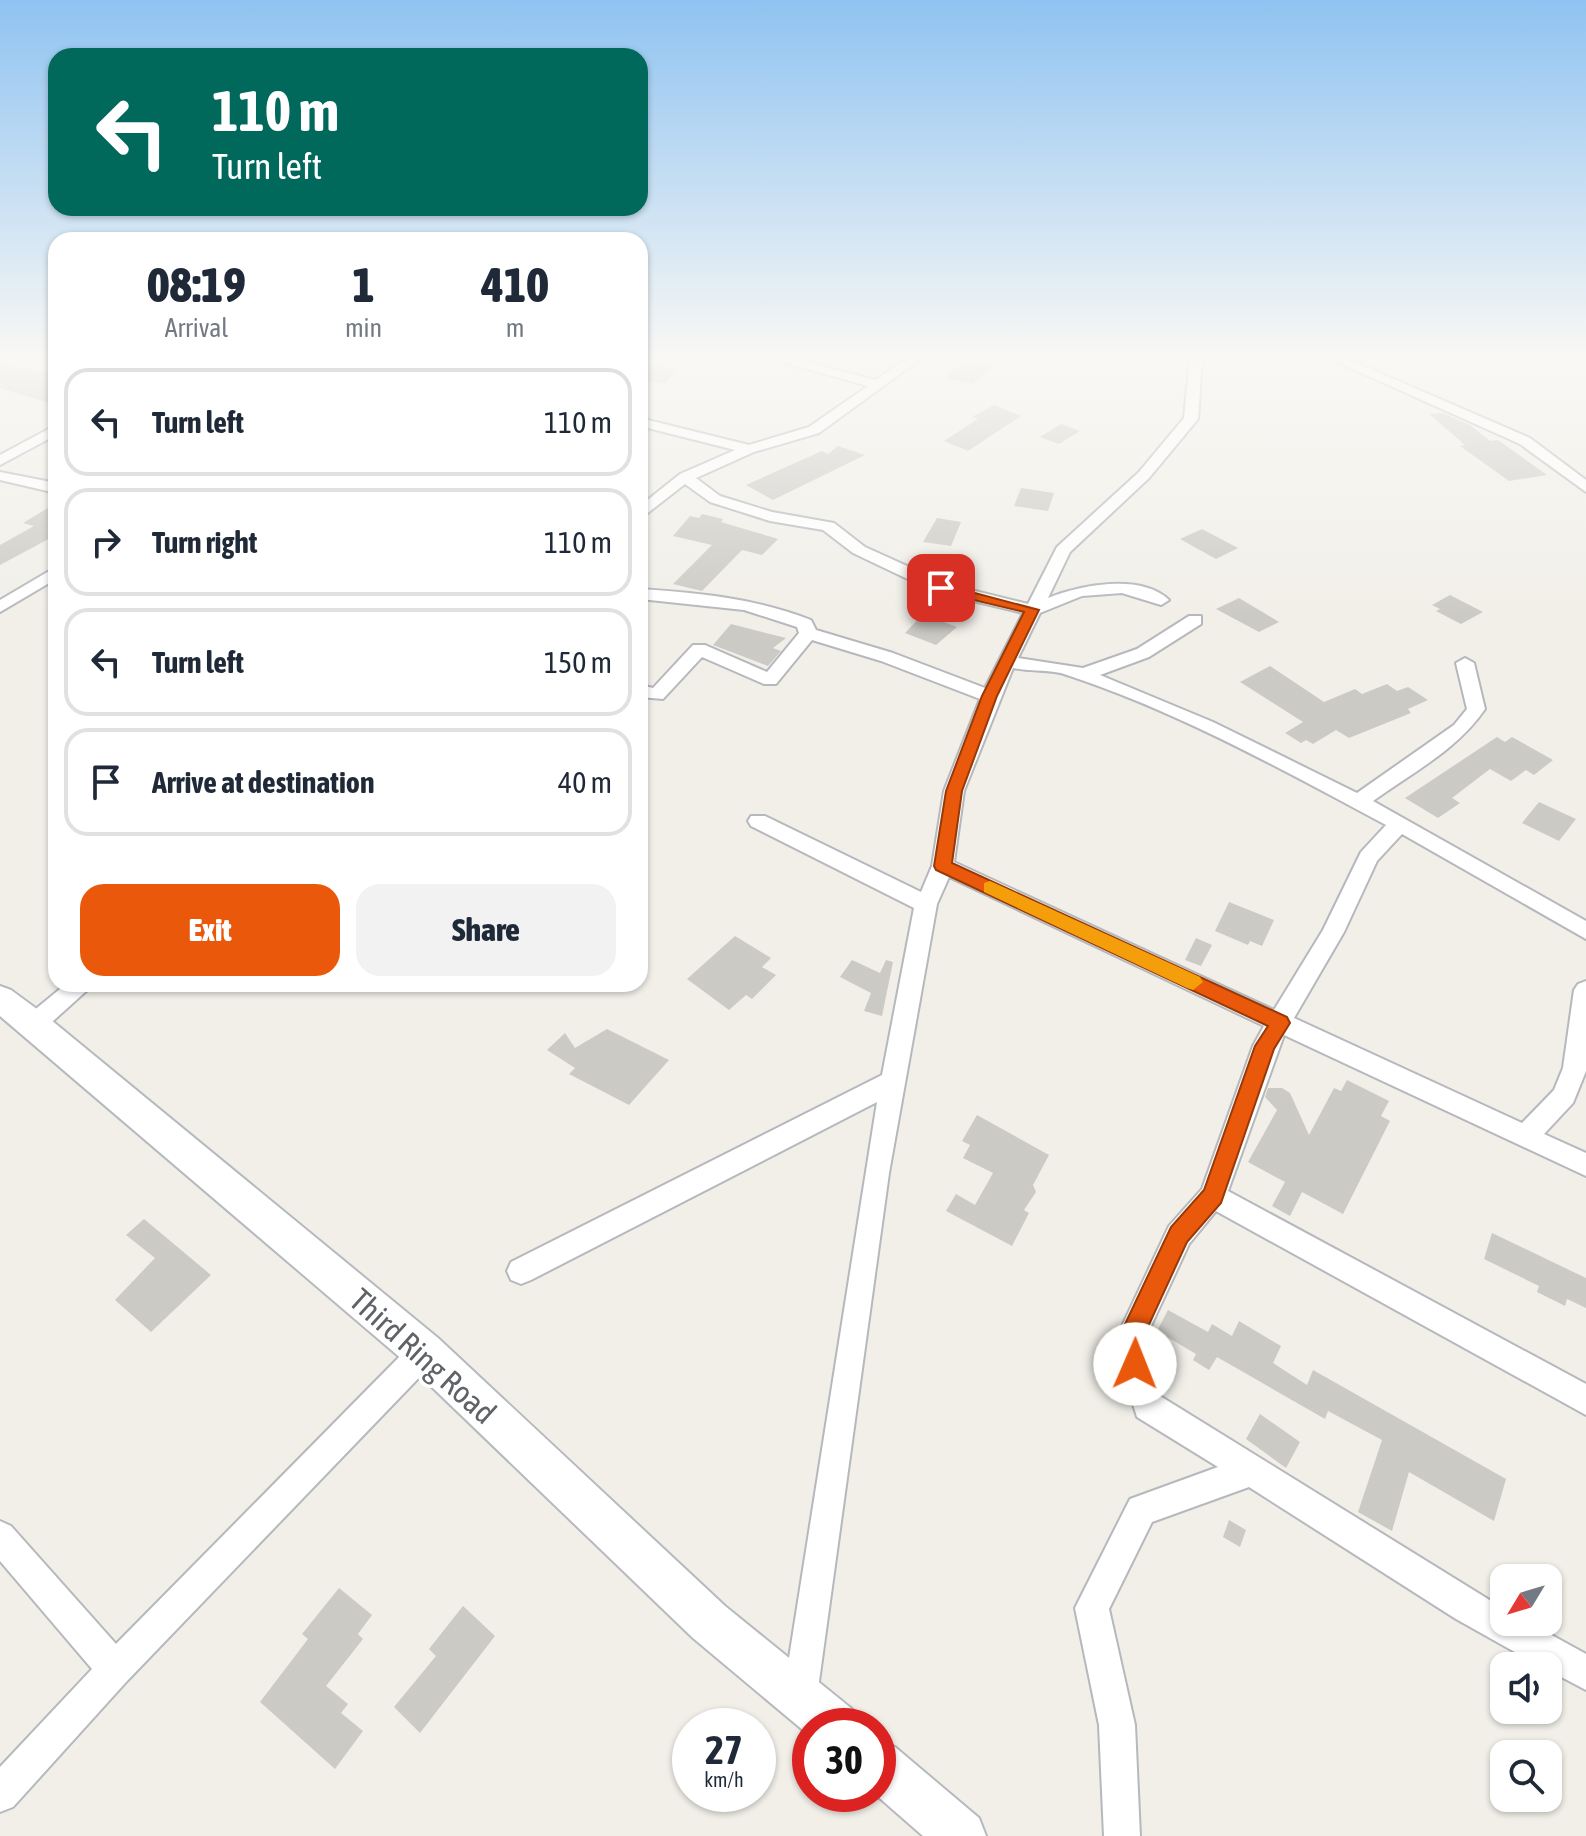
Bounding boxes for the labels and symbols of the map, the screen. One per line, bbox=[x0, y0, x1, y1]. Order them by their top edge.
pin bbox=[907, 554, 975, 622]
street label: Third Ring Road bbox=[342, 1281, 504, 1431]
position arrow bbox=[1093, 1322, 1177, 1406]
north arrow bbox=[1490, 1564, 1562, 1636]
speed limit sign: 30 bbox=[792, 1708, 896, 1812]

